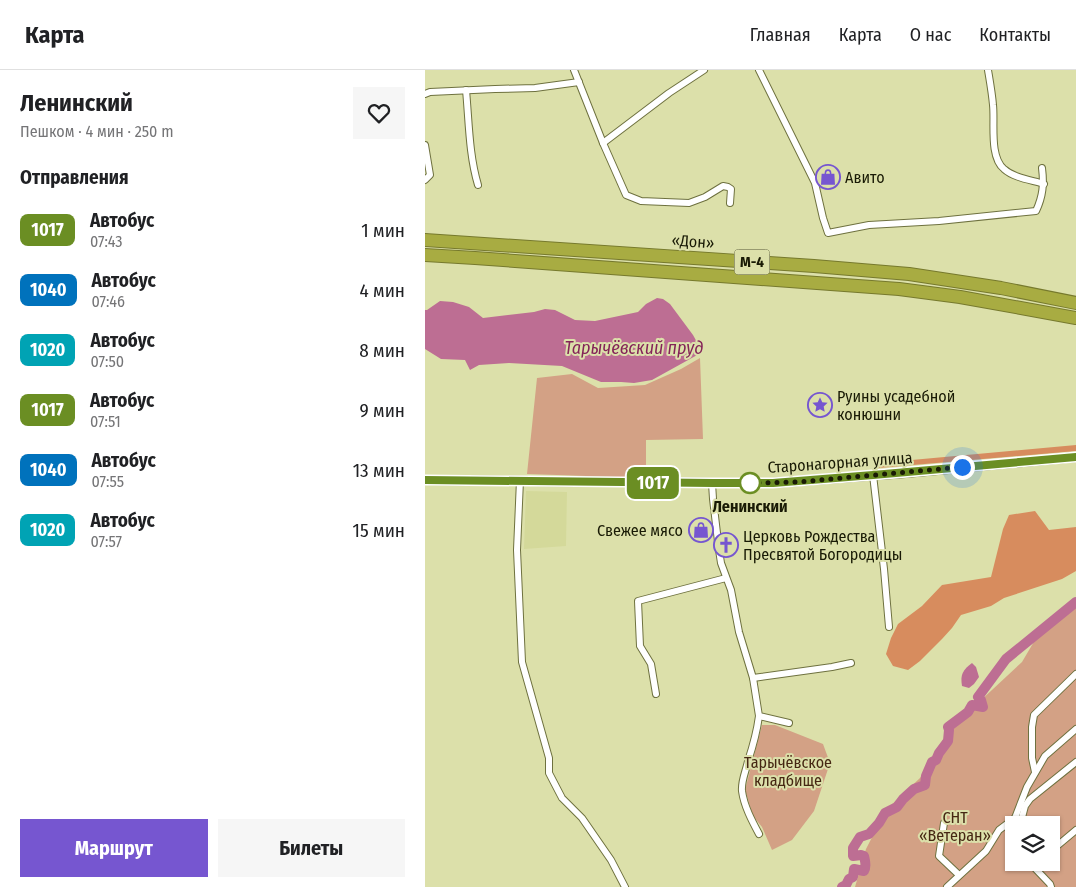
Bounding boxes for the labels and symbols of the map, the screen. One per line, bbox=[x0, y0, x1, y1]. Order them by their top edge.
shop icon: Авито bbox=[815, 164, 841, 190]
place label: Авито bbox=[845, 168, 885, 187]
street label: «Дон» bbox=[671, 231, 715, 252]
road number: М-4 bbox=[735, 250, 769, 274]
water label: Тарычёвский пруд bbox=[564, 337, 704, 359]
place label: Руины усадебной конюшни bbox=[837, 387, 955, 424]
place icon: Руины усадебной конюшни bbox=[807, 392, 833, 418]
street label: Старонагорная улица bbox=[767, 448, 913, 477]
your location bbox=[950, 455, 975, 480]
line badge: 1017 bbox=[618, 467, 688, 499]
marker: Ленинский bbox=[739, 472, 761, 494]
place label: Ленинский bbox=[712, 497, 788, 516]
shop icon: Свежее мясо bbox=[688, 517, 714, 543]
place label: Свежее мясо bbox=[597, 521, 683, 540]
place label: Церковь Рождества Пресвятой Богородицы bbox=[743, 527, 902, 564]
church icon: Церковь Рождества Пресвятой Богородицы bbox=[713, 532, 739, 558]
park label: Тарычёвское кладбище bbox=[744, 753, 832, 790]
park label: СНТ «Ветеран» bbox=[919, 808, 991, 845]

